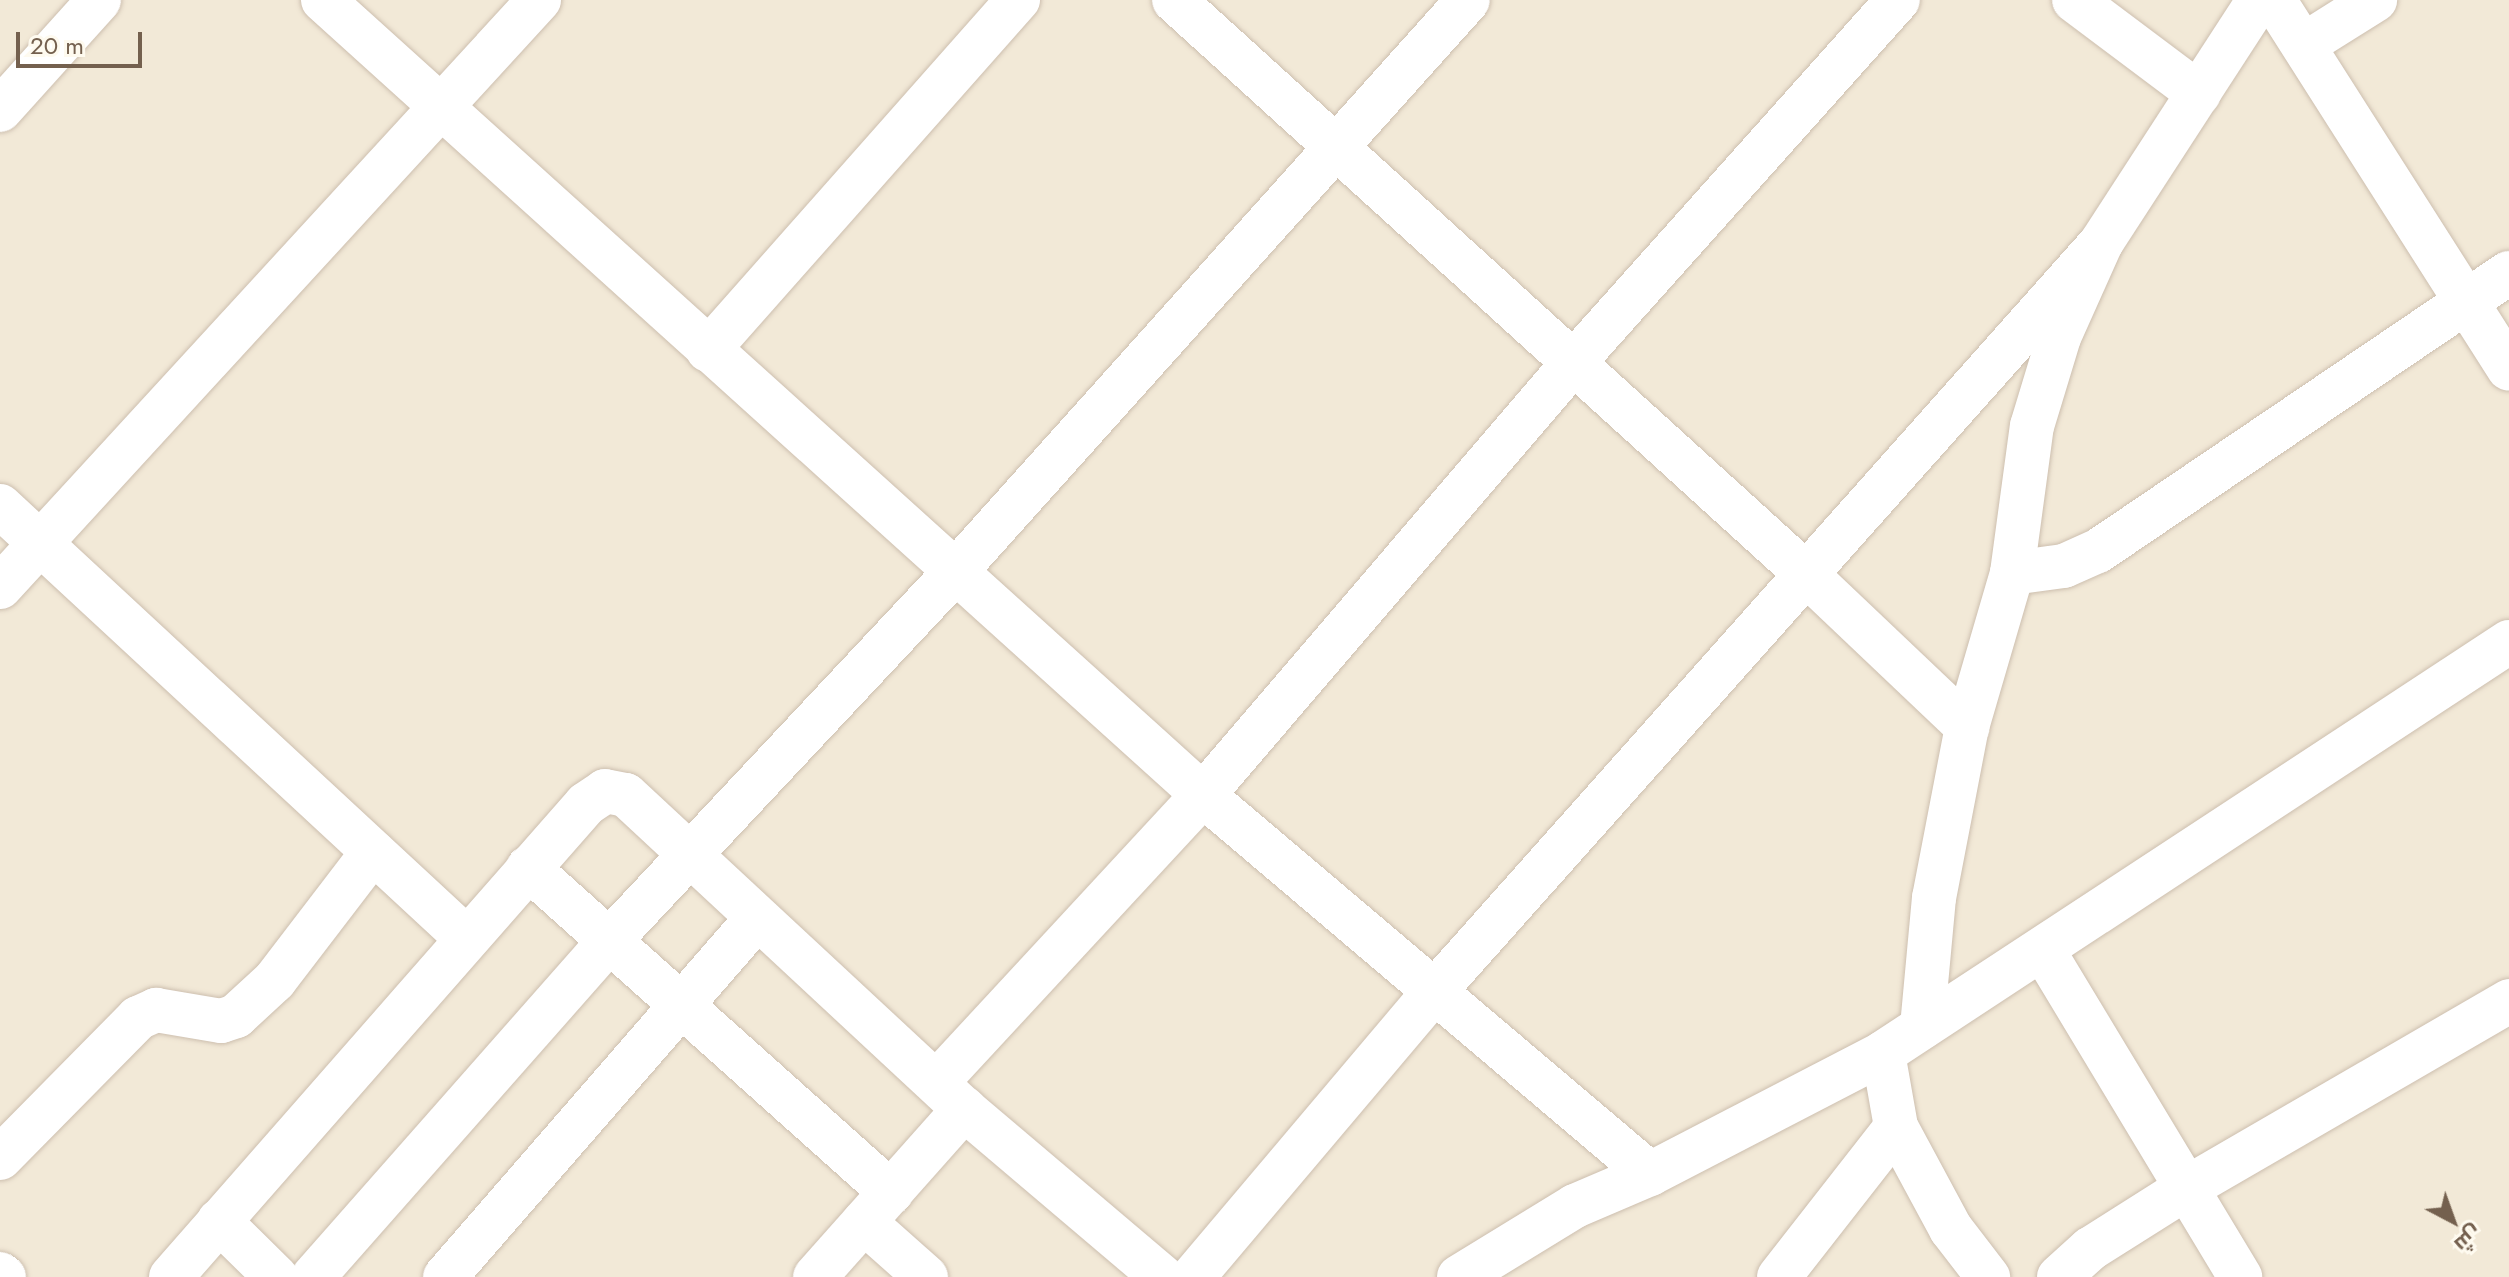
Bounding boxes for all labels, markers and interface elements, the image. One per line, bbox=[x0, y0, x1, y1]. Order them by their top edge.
scale bar bbox=[20, 16, 146, 66]
text: 20 m bbox=[30, 28, 84, 63]
north arrow bbox=[2413, 1181, 2493, 1261]
text: ش bbox=[2448, 1218, 2490, 1260]

